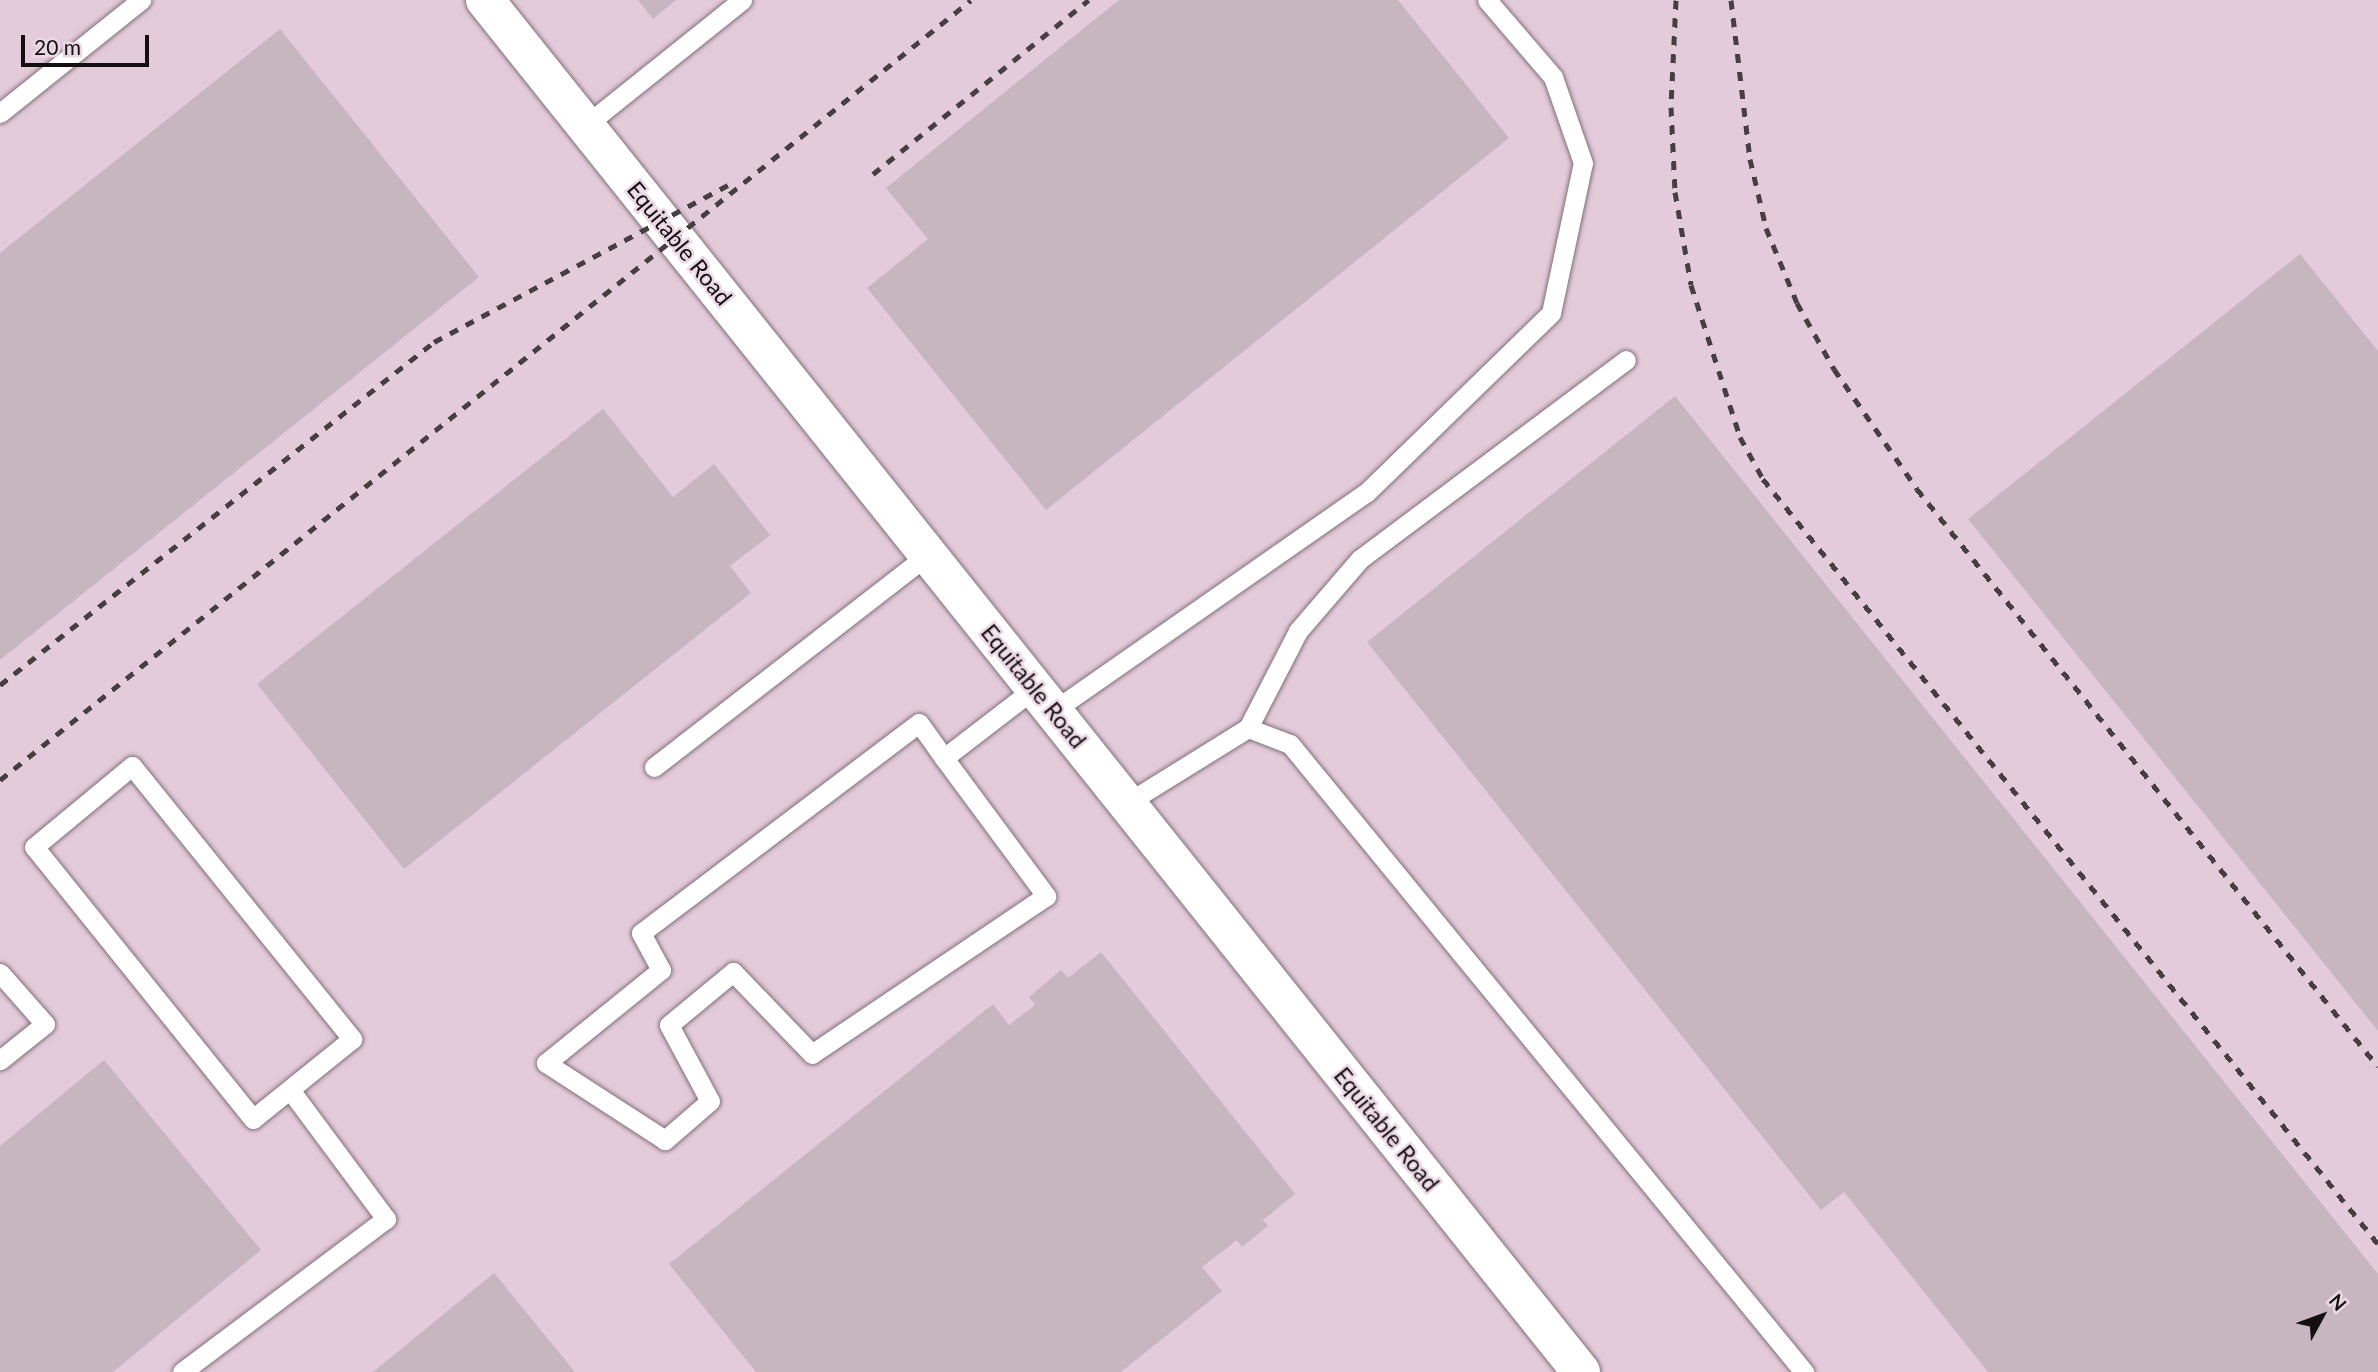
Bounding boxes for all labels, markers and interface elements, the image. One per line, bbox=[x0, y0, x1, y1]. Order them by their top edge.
scale bar bbox=[24, 21, 152, 65]
text: 20 m bbox=[34, 34, 81, 59]
street label: Equitable Road bbox=[622, 176, 738, 310]
street label: Equitable Road bbox=[976, 619, 1092, 753]
street label: Equitable Road bbox=[1329, 1062, 1445, 1196]
north arrow bbox=[2287, 1281, 2357, 1351]
text: N bbox=[2325, 1289, 2352, 1315]

